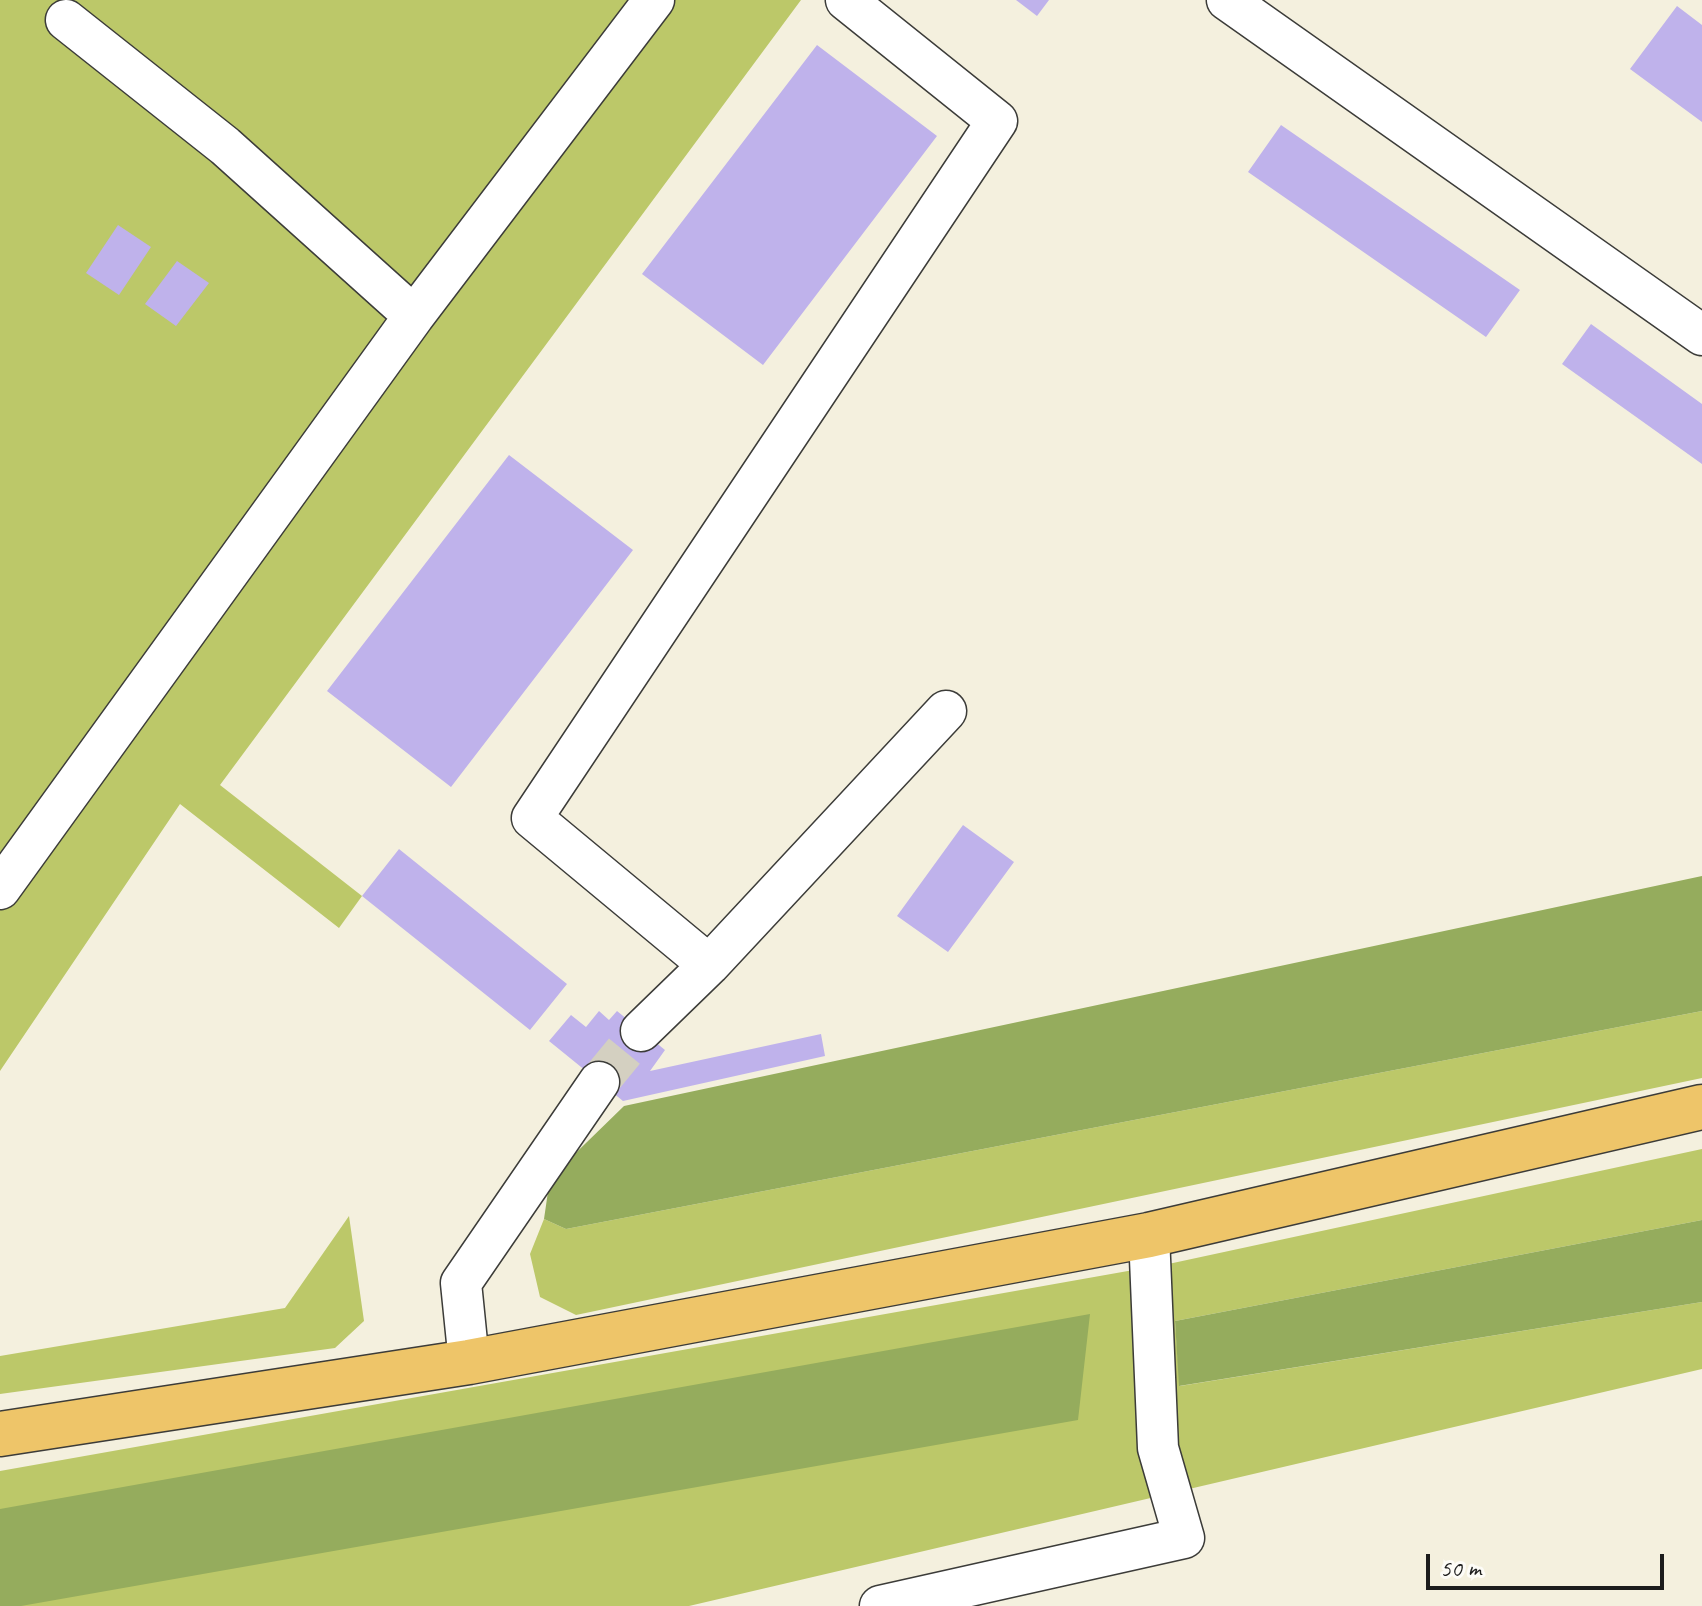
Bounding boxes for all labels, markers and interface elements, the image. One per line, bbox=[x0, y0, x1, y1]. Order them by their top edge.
scale bar bbox=[1430, 1538, 1668, 1588]
text: 50 m bbox=[1440, 1553, 1481, 1583]

